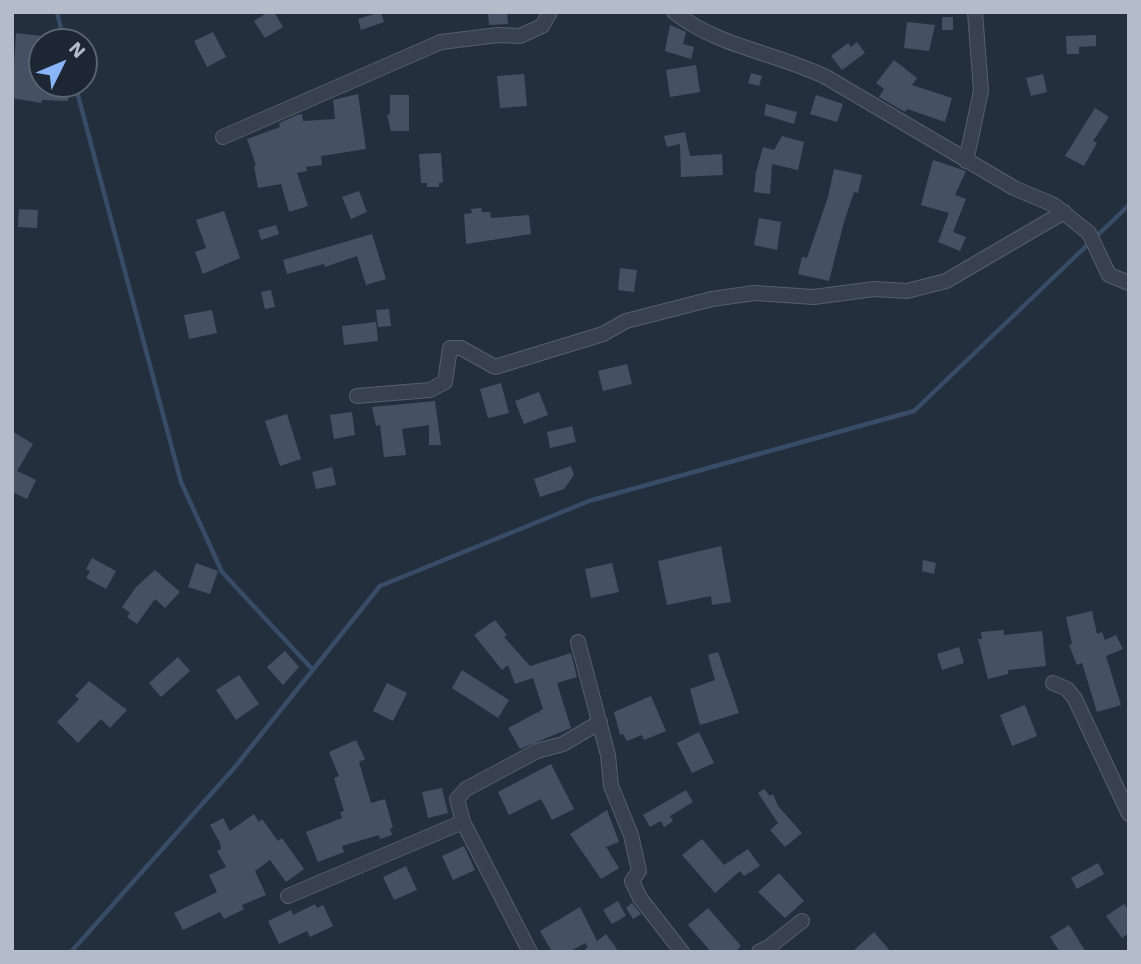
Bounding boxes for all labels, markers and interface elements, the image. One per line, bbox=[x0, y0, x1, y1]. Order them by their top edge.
north arrow bbox=[28, 28, 98, 98]
text: N bbox=[64, 37, 90, 63]

